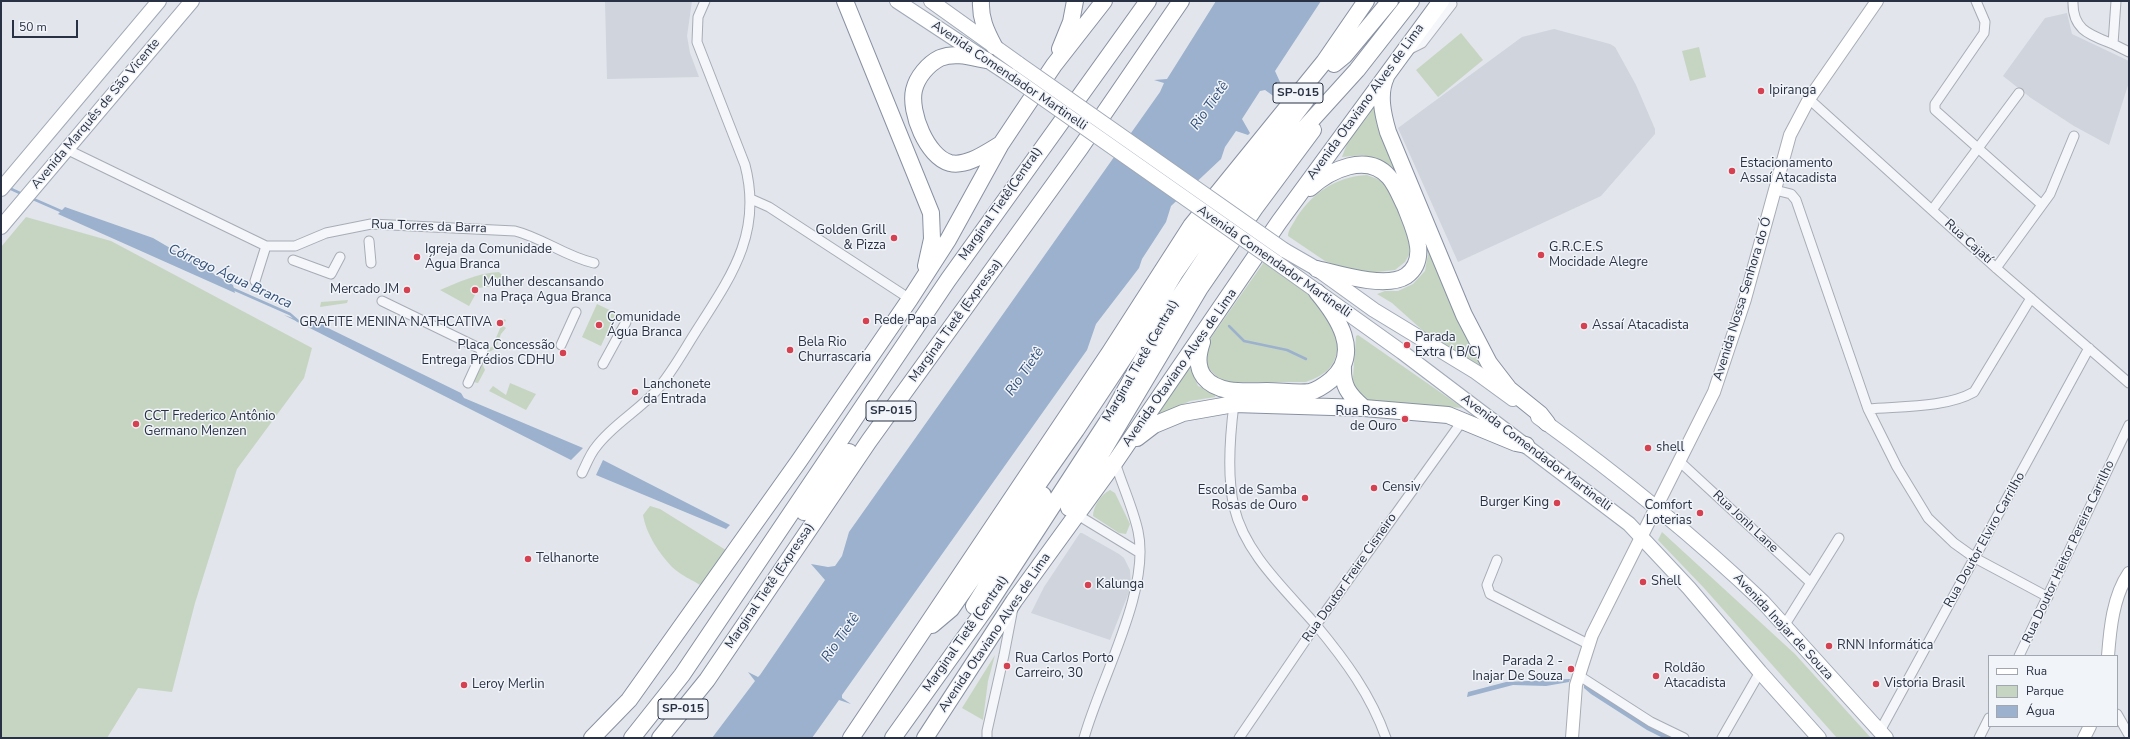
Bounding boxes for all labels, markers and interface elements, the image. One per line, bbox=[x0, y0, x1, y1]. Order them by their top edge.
scale bar bbox=[14, 12, 80, 38]
street label: Avenida Comendador Martinelli bbox=[928, 18, 1090, 134]
text: 50 m bbox=[19, 19, 47, 35]
street label: Avenida Otaviano Alves de Lima bbox=[1304, 21, 1428, 183]
street label: Avenida Marquês de São Vicente bbox=[28, 36, 164, 192]
water label: Rio Tietê bbox=[1187, 78, 1233, 134]
road number: SP-015 bbox=[1273, 83, 1323, 103]
place label: Ipiranga bbox=[1769, 83, 1816, 99]
marker: Ipiranga bbox=[1756, 86, 1766, 96]
street label: Marginal Tietê(Central) bbox=[956, 144, 1046, 264]
place label: Estacionamento Assaí Atacadista bbox=[1740, 156, 1837, 187]
marker: Estacionamento Assaí Atacadista bbox=[1727, 166, 1737, 176]
street label: Avenida Comendador Martinelli bbox=[1194, 203, 1354, 321]
street label: Avenida Nossa Senhora do Ó bbox=[1711, 215, 1775, 383]
street label: Rua Cajatí bbox=[1941, 216, 1995, 268]
street label: Rua Torres da Barra bbox=[371, 217, 487, 237]
place label: Golden Grill & Pizza bbox=[816, 223, 886, 254]
marker: Golden Grill & Pizza bbox=[889, 233, 899, 243]
place label: G.R.C.E.S Mocidade Alegre bbox=[1549, 240, 1648, 271]
water label: Córrego Água Branca bbox=[165, 241, 295, 313]
place label: Igreja da Comunidade Água Branca bbox=[425, 242, 552, 273]
marker: G.R.C.E.S Mocidade Alegre bbox=[1536, 250, 1546, 260]
marker: Igreja da Comunidade Água Branca bbox=[412, 252, 422, 262]
street label: Marginal Tietê (Expressa) bbox=[906, 256, 1006, 386]
place label: Mulher descansando na Praça Agua Branca bbox=[483, 275, 611, 306]
place label: Mercado JM bbox=[330, 282, 399, 298]
marker: Mercado JM bbox=[402, 285, 412, 295]
marker: Mulher descansando na Praça Agua Branca bbox=[470, 285, 480, 295]
street label: Avenida Otaviano Alves de Lima bbox=[1119, 286, 1241, 450]
street label: Marginal Tietê (Central) bbox=[1100, 297, 1182, 425]
place label: Comunidade Água Branca bbox=[607, 310, 682, 341]
place label: Rede Papa bbox=[874, 313, 937, 329]
place label: GRAFITE MENINA NATHCATIVA bbox=[300, 315, 492, 331]
marker: Rede Papa bbox=[861, 316, 871, 326]
marker: GRAFITE MENINA NATHCATIVA bbox=[495, 318, 505, 328]
place label: Assaí Atacadista bbox=[1592, 318, 1689, 334]
marker: Comunidade Água Branca bbox=[594, 320, 604, 330]
marker: Assaí Atacadista bbox=[1579, 321, 1589, 331]
place label: Parada Extra ( B/C) bbox=[1415, 330, 1481, 361]
place label: Bela Rio Churrascaria bbox=[798, 335, 871, 366]
place label: Placa Concessão Entrega Prédios CDHU bbox=[421, 338, 555, 369]
marker: Parada Extra ( B/C) bbox=[1402, 340, 1412, 350]
water label: Rio Tietê bbox=[1002, 344, 1048, 400]
marker: Bela Rio Churrascaria bbox=[785, 345, 795, 355]
marker: Placa Concessão Entrega Prédios CDHU bbox=[558, 348, 568, 358]
place label: Lanchonete da Entrada bbox=[643, 377, 711, 408]
marker: Lanchonete da Entrada bbox=[630, 387, 640, 397]
street label: Avenida Comendador Martinelli bbox=[1458, 391, 1614, 515]
road number: SP-015 bbox=[866, 401, 916, 421]
place label: Rua Rosas de Ouro bbox=[1336, 404, 1397, 435]
place label: CCT Frederico Antônio Germano Menzen bbox=[144, 409, 276, 440]
marker: Rua Rosas de Ouro bbox=[1400, 414, 1410, 424]
marker: CCT Frederico Antônio Germano Menzen bbox=[131, 419, 141, 429]
place label: shell bbox=[1656, 440, 1684, 456]
marker: shell bbox=[1643, 443, 1653, 453]
street label: Rua Doutor Heitor Pereira Carrilho bbox=[2020, 458, 2118, 646]
street label: Rua Doutor Elviro Carrilho bbox=[1941, 470, 2029, 610]
place label: Censiv bbox=[1382, 480, 1421, 496]
place label: Escola de Samba Rosas de Ouro bbox=[1198, 483, 1297, 514]
marker: Censiv bbox=[1369, 483, 1379, 493]
street label: Rua Jonh Lane bbox=[1709, 488, 1781, 556]
marker: Escola de Samba Rosas de Ouro bbox=[1300, 493, 1310, 503]
place label: Burger King bbox=[1480, 495, 1549, 511]
marker: Burger King bbox=[1552, 498, 1562, 508]
place label: Comfort Loterias bbox=[1644, 498, 1692, 529]
marker: Comfort Loterias bbox=[1695, 508, 1705, 518]
street label: Rua Doutor Freire Cisneiro bbox=[1300, 511, 1400, 645]
street label: Marginal Tietê (Expressa) bbox=[722, 520, 818, 652]
street label: Avenida Otaviano Alves de Lima bbox=[936, 550, 1054, 716]
place label: Telhanorte bbox=[536, 551, 599, 567]
marker: Telhanorte bbox=[523, 554, 533, 564]
street label: Avenida Inajar de Souza bbox=[1730, 571, 1836, 683]
street label: Marginal Tietê (Central) bbox=[920, 573, 1012, 695]
place label: Shell bbox=[1651, 574, 1681, 590]
place label: Kalunga bbox=[1096, 577, 1144, 593]
marker: Shell bbox=[1638, 577, 1648, 587]
marker: Kalunga bbox=[1083, 580, 1093, 590]
water label: Rio Tietê bbox=[818, 610, 864, 666]
place label: RNN Informática bbox=[1837, 638, 1933, 654]
marker: RNN Informática bbox=[1824, 641, 1834, 651]
place label: Rua Carlos Porto Carreiro, 30 bbox=[1015, 651, 1114, 682]
place label: Parada 2 - Inajar De Souza bbox=[1472, 654, 1563, 685]
legend bbox=[1988, 655, 2118, 727]
marker: Rua Carlos Porto Carreiro, 30 bbox=[1002, 661, 1012, 671]
place label: Roldão Atacadista bbox=[1664, 661, 1726, 692]
text: Rua bbox=[2026, 663, 2047, 679]
marker: Parada 2 - Inajar De Souza bbox=[1566, 664, 1576, 674]
marker: Roldão Atacadista bbox=[1651, 671, 1661, 681]
place label: Vistoria Brasil bbox=[1884, 676, 1965, 692]
place label: Leroy Merlin bbox=[472, 677, 545, 693]
marker: Vistoria Brasil bbox=[1871, 679, 1881, 689]
marker: Leroy Merlin bbox=[459, 680, 469, 690]
text: Parque bbox=[2026, 683, 2064, 699]
road number: SP-015 bbox=[658, 699, 708, 719]
text: Água bbox=[2026, 703, 2055, 719]

